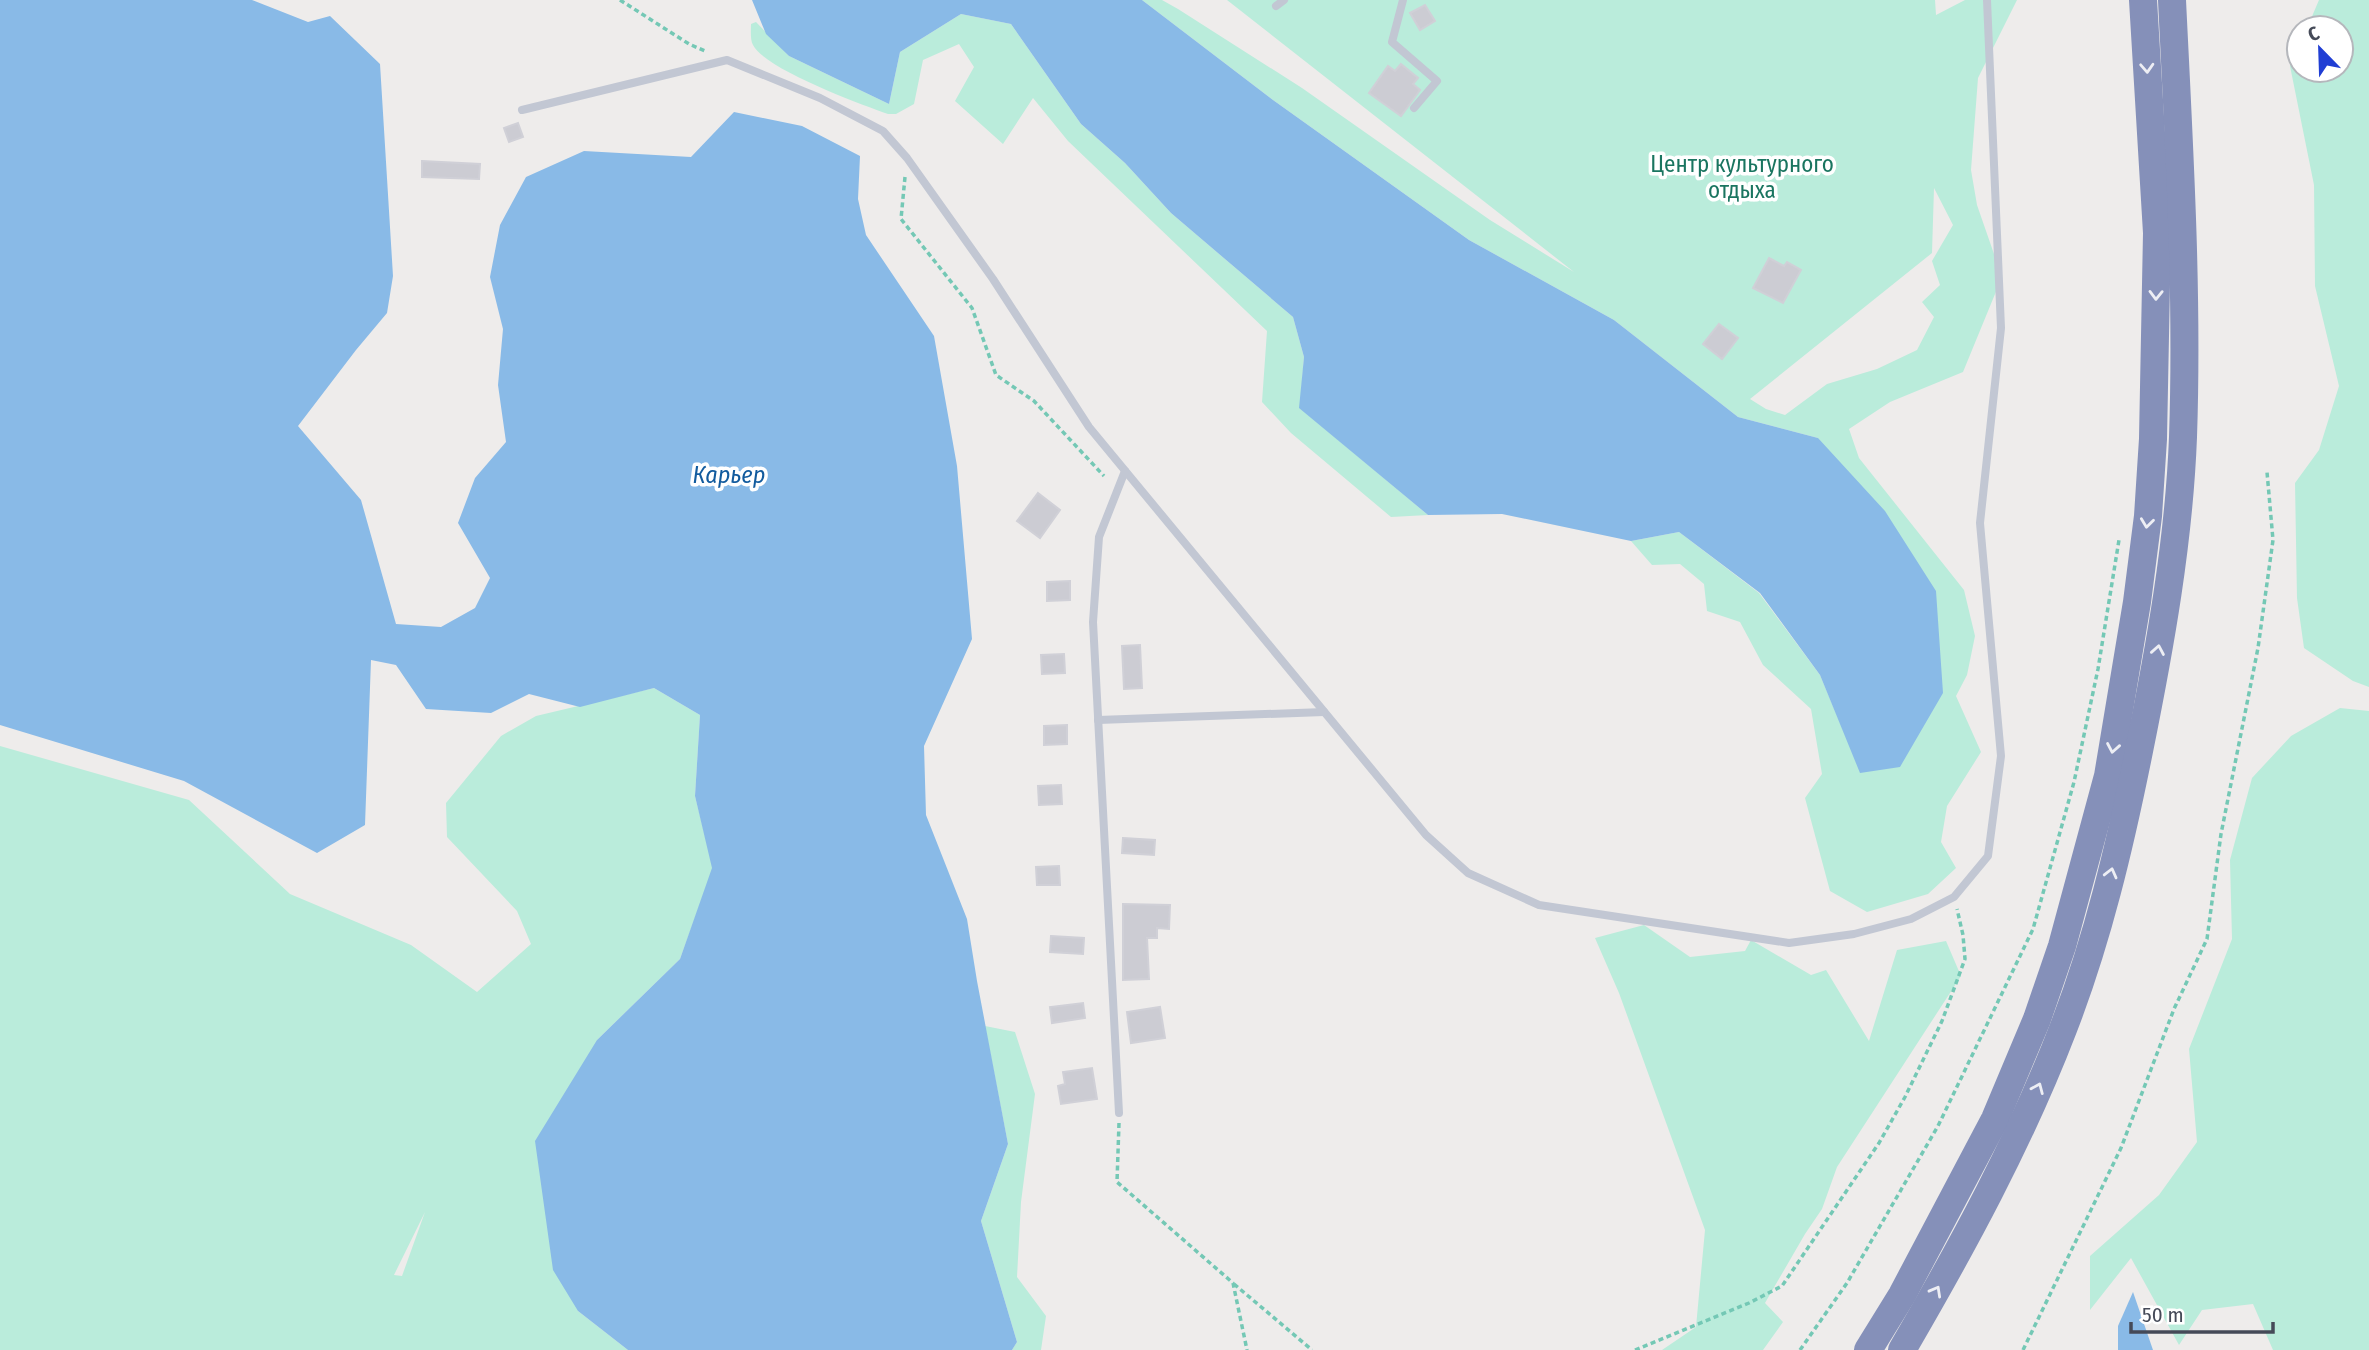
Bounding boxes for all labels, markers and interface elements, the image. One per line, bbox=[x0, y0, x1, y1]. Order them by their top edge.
north arrow bbox=[2285, 14, 2355, 84]
text: С bbox=[2304, 21, 2323, 46]
one-way arrow bbox=[2139, 63, 2154, 74]
park label: Центр культурного отдыха bbox=[1650, 150, 1834, 204]
one-way arrow bbox=[2148, 291, 2164, 301]
water label: Карьер bbox=[693, 461, 765, 489]
one-way arrow bbox=[2139, 517, 2154, 528]
one-way arrow bbox=[2150, 644, 2165, 656]
one-way arrow bbox=[2106, 742, 2121, 753]
one-way arrow bbox=[2103, 867, 2117, 879]
one-way arrow bbox=[2030, 1083, 2044, 1095]
one-way arrow bbox=[1928, 1286, 1941, 1298]
scale bar bbox=[2131, 1290, 2273, 1334]
text: 50 m bbox=[2142, 1302, 2184, 1328]

